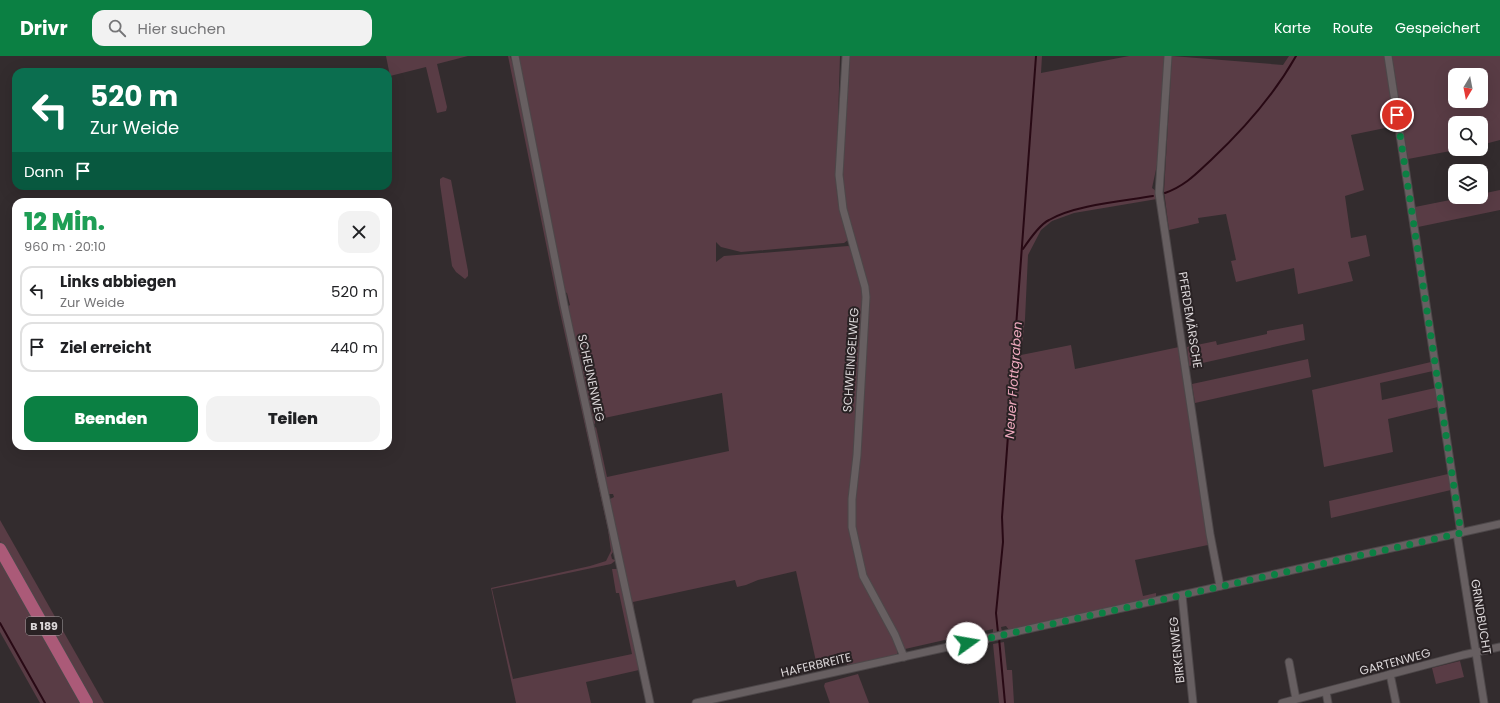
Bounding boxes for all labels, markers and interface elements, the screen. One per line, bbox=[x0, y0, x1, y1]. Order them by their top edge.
search box bbox=[92, 10, 372, 46]
text: Drivr bbox=[20, 15, 68, 42]
icon: search bbox=[106, 17, 128, 39]
text: Hier suchen bbox=[138, 18, 226, 39]
text: Karte bbox=[1274, 18, 1311, 38]
text: Route bbox=[1333, 18, 1373, 38]
text: Gespeichert bbox=[1395, 18, 1480, 38]
north arrow bbox=[1448, 68, 1488, 108]
map controls bbox=[1448, 68, 1488, 204]
text: 520 m bbox=[90, 77, 178, 116]
icon: left bbox=[24, 84, 76, 136]
pin bbox=[1380, 98, 1414, 132]
icon: arrive bbox=[1386, 104, 1408, 126]
text: Zur Weide bbox=[90, 115, 179, 140]
button: search bbox=[1448, 116, 1488, 156]
icon: arrive bbox=[72, 160, 94, 182]
text: Dann bbox=[24, 161, 64, 182]
button: layers bbox=[1448, 164, 1488, 204]
text: 12 Min. bbox=[24, 205, 105, 238]
button: close bbox=[338, 211, 380, 253]
text: 960 m · 20:10 bbox=[24, 237, 106, 256]
street label: PFERDEMÄRSCHE bbox=[1174, 270, 1207, 369]
text: Links abbiegen bbox=[60, 271, 176, 292]
icon: left bbox=[26, 280, 48, 302]
text: 520 m bbox=[331, 281, 378, 302]
text: Zur Weide bbox=[60, 293, 124, 312]
street label: SCHWEINIGELWEG bbox=[838, 307, 863, 413]
water label: Neuer Flottgraben bbox=[1000, 321, 1027, 439]
street label: SCHEUNENWEG bbox=[574, 333, 609, 423]
icon: arrive bbox=[26, 336, 48, 358]
text: Ziel erreicht bbox=[60, 337, 151, 358]
text: 440 m bbox=[330, 337, 378, 358]
button: Beenden bbox=[24, 396, 198, 442]
button: Teilen bbox=[206, 396, 380, 442]
street label: GRINDBUCHT bbox=[1467, 578, 1496, 656]
street label: BIRKENWEG bbox=[1165, 616, 1188, 684]
road number: B 189 bbox=[26, 617, 62, 635]
position arrow bbox=[946, 622, 988, 664]
street label: GARTENWEG bbox=[1357, 644, 1432, 679]
street label: HAFERBREITE bbox=[779, 648, 853, 681]

